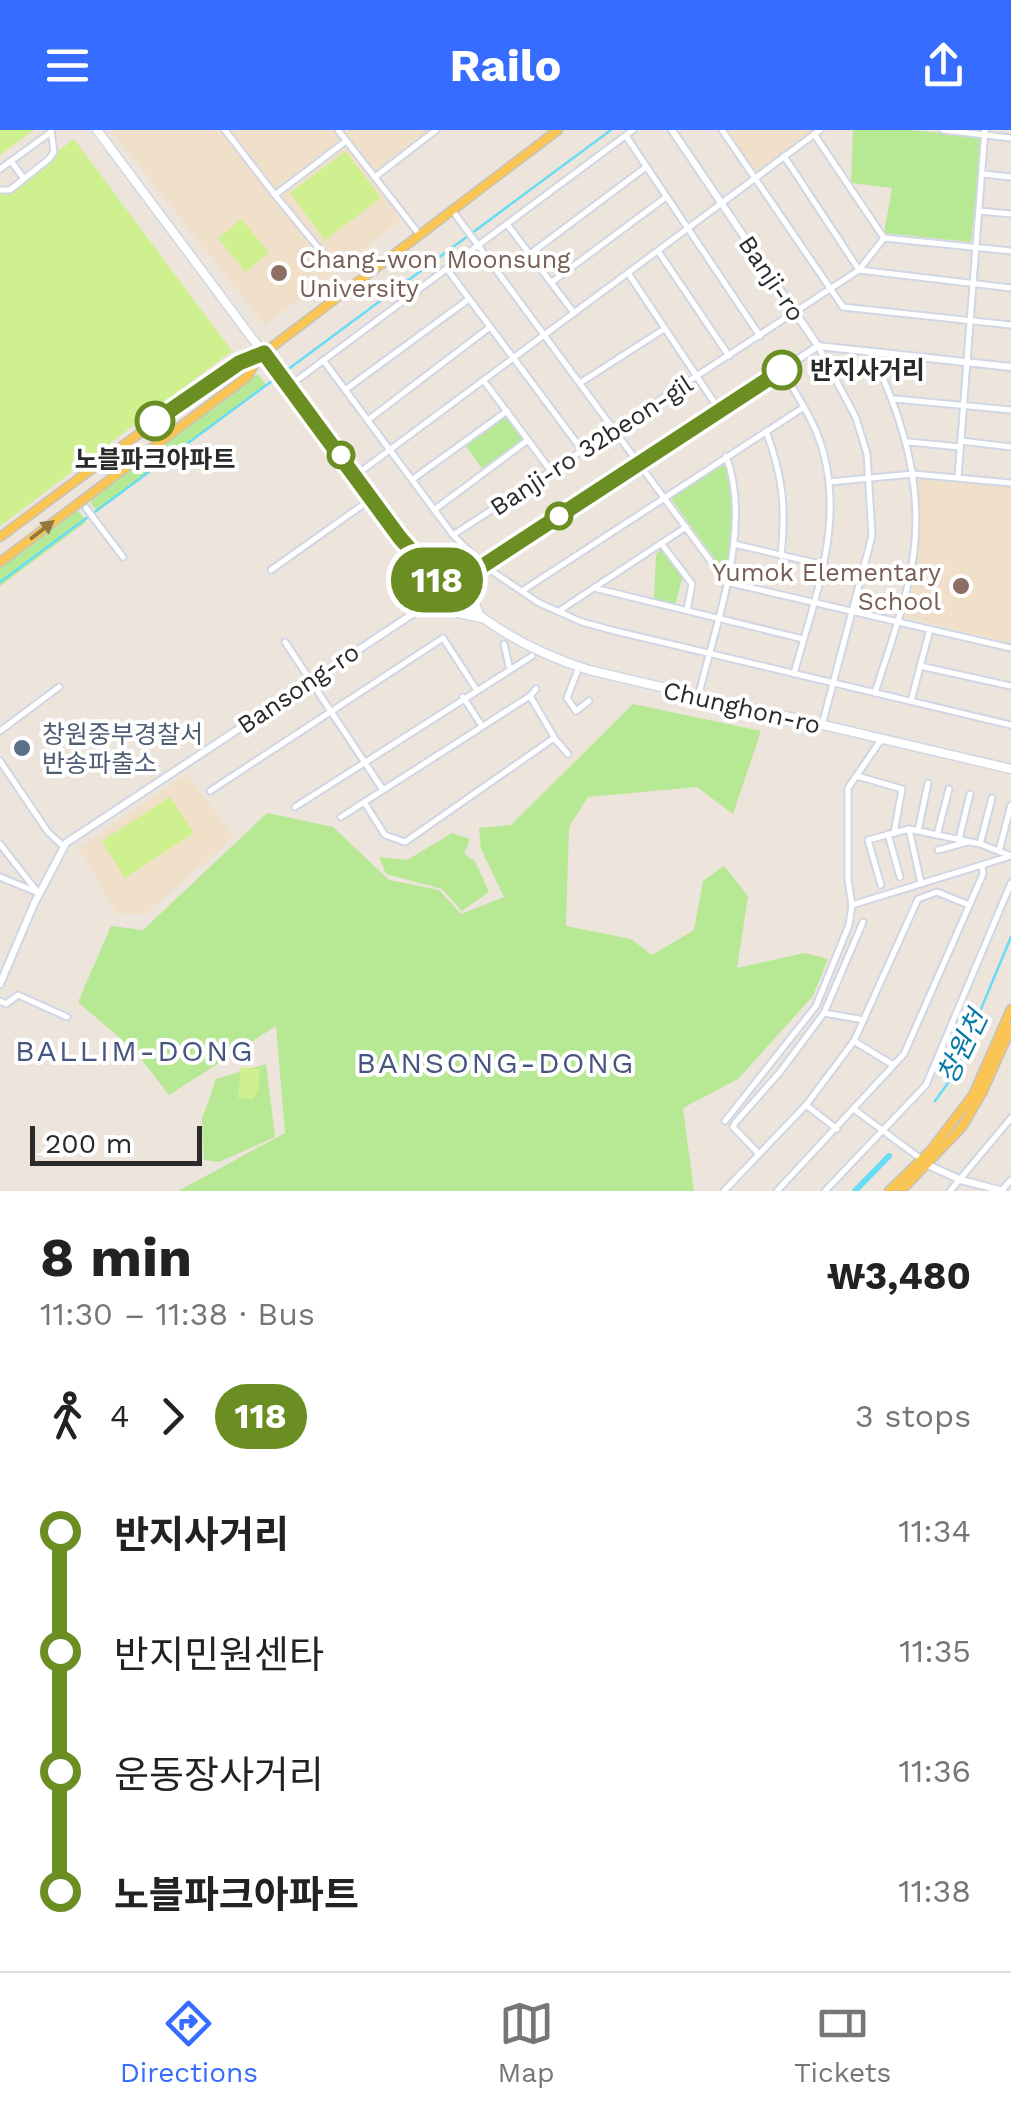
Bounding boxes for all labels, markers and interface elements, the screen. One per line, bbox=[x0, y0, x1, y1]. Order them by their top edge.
icon: menu bbox=[40, 38, 95, 93]
icon: share bbox=[916, 38, 971, 93]
text: Railo bbox=[450, 39, 561, 92]
street label: Banji-ro bbox=[732, 230, 811, 327]
place label: Chang-won Moonsung University bbox=[299, 245, 571, 303]
marker: Chang-won Moonsung University bbox=[268, 262, 290, 284]
marker: 반지사거리 bbox=[763, 351, 801, 389]
place label: 반지사거리 bbox=[810, 356, 925, 385]
street label: Banji-ro 32beon-gil bbox=[485, 369, 698, 522]
marker: 노블파크아파트 bbox=[136, 402, 174, 440]
unlabelled marker bbox=[328, 442, 354, 468]
place label: 노블파크아파트 bbox=[74, 445, 236, 474]
unlabelled marker bbox=[546, 503, 572, 529]
one-way arrow bbox=[29, 520, 55, 541]
line badge: 118 bbox=[380, 548, 494, 612]
place label: Yumok Elementary School bbox=[712, 558, 941, 616]
text: 118 bbox=[411, 559, 463, 601]
marker: Yumok Elementary School bbox=[950, 575, 972, 597]
street label: Bansong-ro bbox=[232, 637, 365, 740]
street label: Chunghon-ro bbox=[661, 675, 823, 740]
place label: 창원중부경찰서 반송파출소 bbox=[42, 720, 203, 778]
marker: 창원중부경찰서 반송파출소 bbox=[11, 737, 33, 759]
water label: 창원천 bbox=[931, 1002, 996, 1089]
district label: BALLIM-DONG bbox=[15, 1033, 255, 1068]
district label: BANSONG-DONG bbox=[356, 1045, 636, 1080]
scale bar bbox=[30, 1121, 202, 1166]
text: 200 m bbox=[45, 1127, 132, 1160]
text: 8 min bbox=[40, 1225, 192, 1289]
text: ₩3,480 bbox=[827, 1254, 971, 1298]
text: 11:30 – 11:38 · Bus bbox=[40, 1295, 315, 1333]
icon: walk bbox=[40, 1389, 95, 1444]
icon: forward bbox=[145, 1389, 200, 1444]
text: 118 bbox=[235, 1395, 287, 1437]
text: 4 bbox=[110, 1397, 130, 1435]
text: 3 stops bbox=[855, 1397, 971, 1435]
text: 11:34 bbox=[898, 1512, 971, 1550]
text: 반지사거리 bbox=[114, 1513, 289, 1557]
text: 11:35 bbox=[899, 1632, 971, 1670]
text: 반지민원센타 bbox=[114, 1633, 324, 1677]
text: 11:36 bbox=[898, 1752, 971, 1790]
text: 운동장사거리 bbox=[114, 1753, 324, 1797]
text: 11:38 bbox=[898, 1872, 971, 1910]
text: 노블파크아파트 bbox=[114, 1873, 359, 1917]
tab: Directions bbox=[120, 1996, 258, 2089]
tab: Map bbox=[498, 1996, 555, 2089]
tab: Tickets bbox=[794, 1996, 891, 2089]

